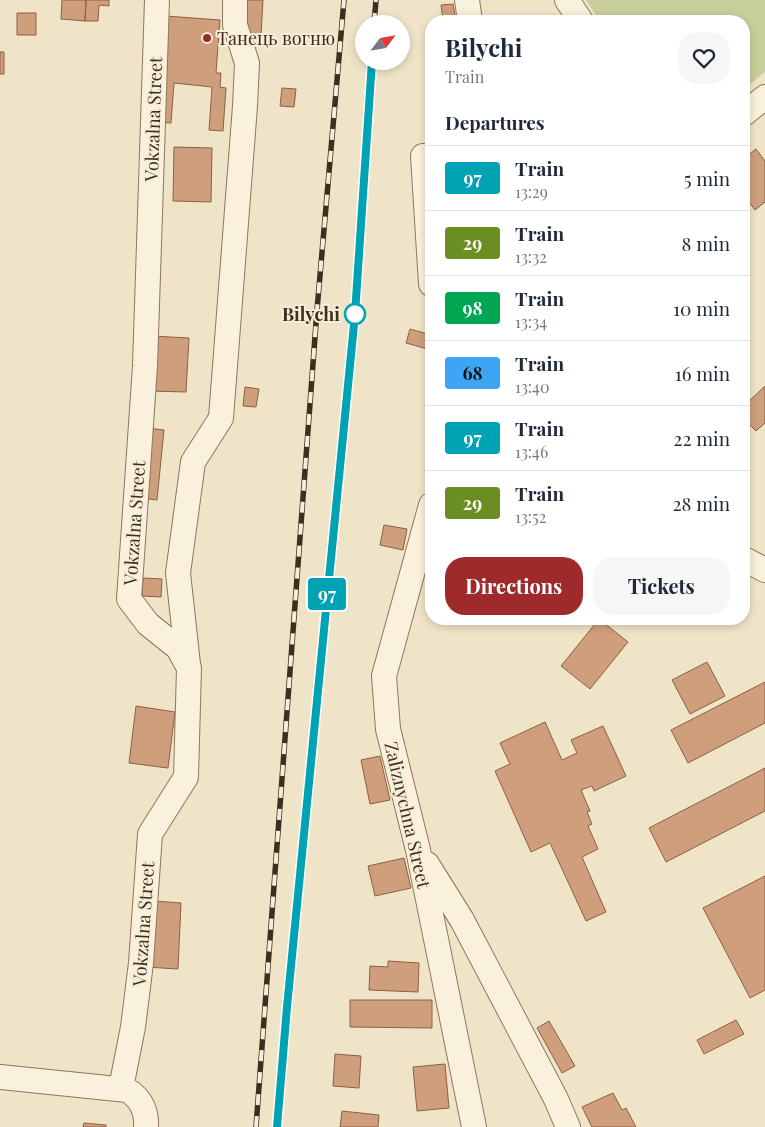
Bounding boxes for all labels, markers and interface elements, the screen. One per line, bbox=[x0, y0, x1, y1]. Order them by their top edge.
north arrow bbox=[355, 15, 410, 70]
map controls bbox=[355, 15, 410, 70]
place label: Танець вогню bbox=[217, 26, 335, 50]
text: Bilychi bbox=[445, 31, 522, 63]
marker: Танець вогню bbox=[201, 32, 213, 44]
button: heart bbox=[678, 32, 730, 84]
street label: Vokzalna Street bbox=[139, 56, 167, 183]
text: Train bbox=[445, 66, 484, 87]
text: Departures bbox=[445, 109, 545, 135]
text: Train bbox=[515, 155, 564, 181]
text: 5 min bbox=[684, 165, 730, 191]
text: 97 bbox=[463, 166, 482, 190]
text: 13:29 bbox=[515, 181, 548, 202]
text: Train bbox=[515, 220, 564, 246]
text: 8 min bbox=[682, 230, 730, 256]
text: 29 bbox=[463, 231, 482, 255]
text: 13:32 bbox=[515, 246, 547, 267]
text: Train bbox=[515, 285, 564, 311]
text: 10 min bbox=[673, 295, 730, 321]
text: 98 bbox=[462, 296, 483, 320]
place label: Bilychi bbox=[282, 302, 340, 326]
marker: Bilychi bbox=[344, 303, 366, 325]
text: 13:34 bbox=[515, 311, 547, 332]
text: Train bbox=[515, 350, 564, 376]
text: 16 min bbox=[675, 360, 730, 386]
text: 68 bbox=[462, 361, 483, 385]
text: 13:40 bbox=[515, 376, 550, 397]
text: Train bbox=[515, 415, 564, 441]
text: 22 min bbox=[673, 425, 730, 451]
text: 97 bbox=[463, 426, 482, 450]
text: 13:46 bbox=[515, 441, 548, 462]
street label: Vokzalna Street bbox=[118, 459, 150, 587]
text: Train bbox=[515, 480, 564, 506]
text: 28 min bbox=[673, 490, 730, 516]
text: 29 bbox=[463, 491, 482, 515]
text: 13:52 bbox=[515, 506, 546, 527]
button: Directions bbox=[445, 557, 583, 615]
button: Tickets bbox=[593, 557, 730, 615]
line badge: 97 bbox=[304, 578, 350, 610]
text: 97 bbox=[318, 582, 336, 606]
street label: Zaliznychna Street bbox=[379, 739, 437, 891]
street label: Vokzalna Street bbox=[127, 860, 159, 988]

